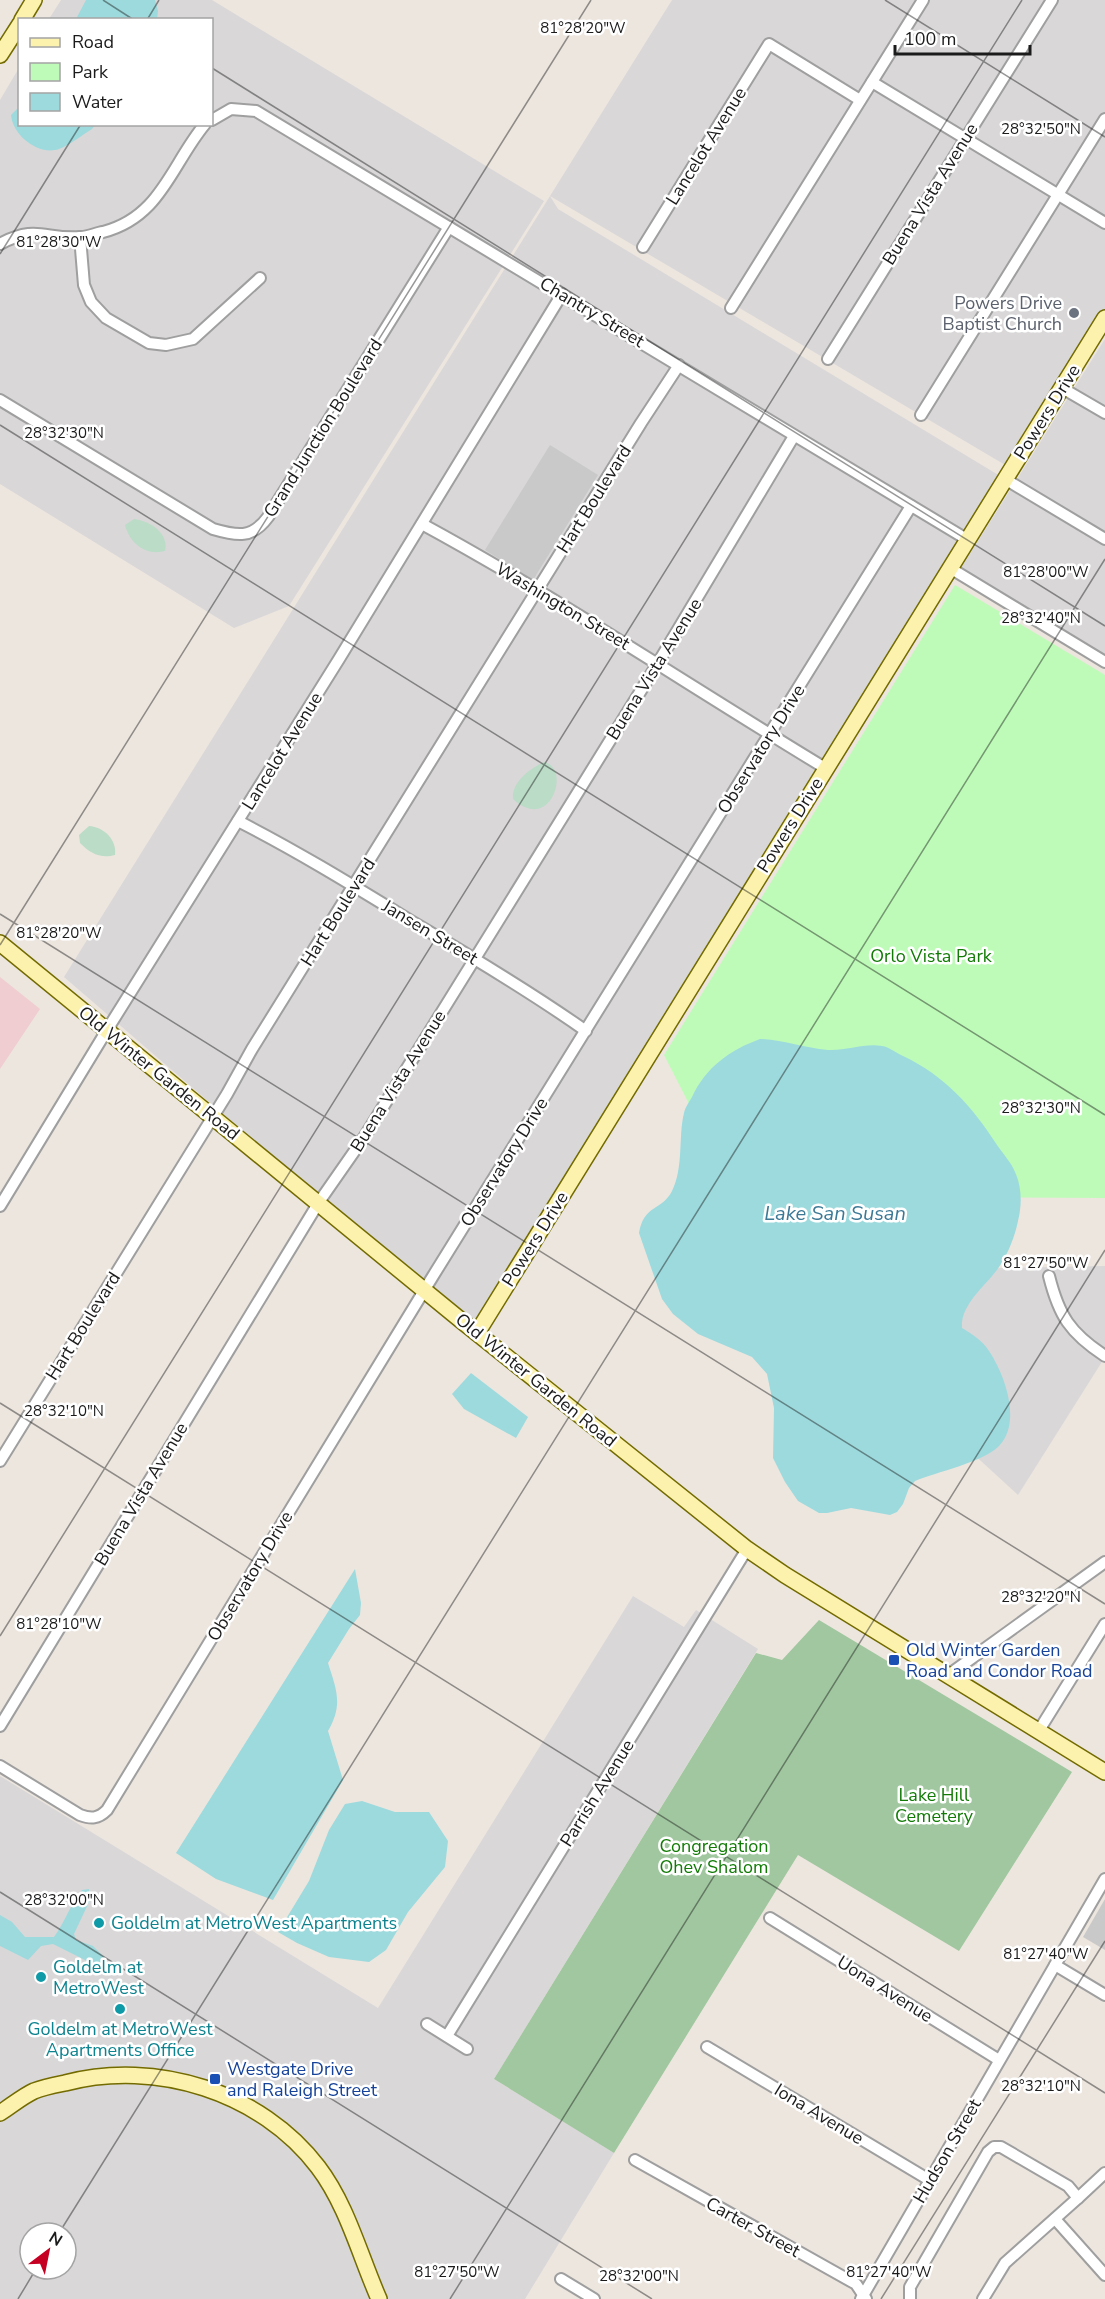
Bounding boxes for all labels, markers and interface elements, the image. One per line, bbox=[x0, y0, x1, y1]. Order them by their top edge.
legend bbox=[18, 18, 213, 126]
text: 81°28'20"W bbox=[540, 18, 626, 38]
scale bar bbox=[895, 18, 1030, 56]
text: 100 m bbox=[904, 27, 956, 51]
text: Road bbox=[72, 30, 114, 54]
text: Park bbox=[72, 60, 109, 84]
street label: Lancelot Avenue bbox=[660, 83, 752, 209]
text: Water bbox=[72, 90, 123, 114]
street label: Buena Vista Avenue bbox=[877, 118, 983, 270]
text: 28°32'50"N bbox=[1001, 119, 1081, 139]
text: 81°28'30"W bbox=[16, 232, 102, 252]
street label: Chantry Street bbox=[535, 271, 650, 353]
place label: Powers Drive Baptist Church bbox=[943, 291, 1062, 336]
marker: Powers Drive Baptist Church bbox=[1067, 306, 1081, 320]
street label: Grand Junction Boulevard bbox=[258, 334, 388, 522]
street label: Powers Drive bbox=[1008, 360, 1086, 464]
text: 28°32'30"N bbox=[24, 423, 104, 443]
street label: Hart Boulevard bbox=[551, 440, 637, 558]
street label: Washington Street bbox=[492, 556, 635, 656]
text: 81°28'00"W bbox=[1003, 562, 1089, 582]
street label: Buena Vista Avenue bbox=[601, 593, 707, 745]
text: 28°32'40"N bbox=[1001, 608, 1081, 628]
street label: Observatory Drive bbox=[712, 680, 810, 818]
street label: Lancelot Avenue bbox=[236, 688, 328, 814]
street label: Powers Drive bbox=[751, 773, 829, 877]
street label: Hart Boulevard bbox=[295, 853, 381, 971]
street label: Jansen Street bbox=[377, 893, 483, 970]
text: 81°28'20"W bbox=[16, 923, 102, 943]
park label: Orlo Vista Park bbox=[870, 944, 993, 968]
street label: Old Winter Garden Road bbox=[73, 1000, 245, 1146]
street label: Buena Vista Avenue bbox=[345, 1005, 451, 1157]
street label: Observatory Drive bbox=[455, 1093, 553, 1231]
text: 28°32'30"N bbox=[1001, 1098, 1081, 1118]
street label: Powers Drive bbox=[496, 1187, 574, 1291]
water label: Lake San Susan bbox=[764, 1200, 906, 1227]
text: 81°27'50"W bbox=[1003, 1253, 1089, 1273]
street label: Hart Boulevard bbox=[40, 1267, 126, 1385]
street label: Old Winter Garden Road bbox=[450, 1307, 622, 1453]
text: 28°32'10"N bbox=[24, 1401, 104, 1421]
street label: Buena Vista Avenue bbox=[89, 1418, 193, 1570]
street label: Observatory Drive bbox=[202, 1506, 298, 1646]
text: 28°32'20"N bbox=[1001, 1587, 1081, 1607]
text: 81°28'10"W bbox=[16, 1614, 102, 1634]
place label: Old Winter Garden Road and Condor Road bbox=[906, 1638, 1093, 1683]
marker: Old Winter Garden Road and Condor Road bbox=[887, 1653, 901, 1667]
street label: Parrish Avenue bbox=[554, 1735, 640, 1851]
park label: Lake Hill Cemetery bbox=[895, 1783, 974, 1828]
park label: Congregation Ohev Shalom bbox=[660, 1834, 768, 1879]
text: 28°32'00"N bbox=[24, 1890, 104, 1910]
place label: Goldelm at MetroWest Apartments bbox=[111, 1911, 397, 1935]
marker: Goldelm at MetroWest Apartments bbox=[92, 1916, 106, 1930]
text: 81°27'40"W bbox=[1003, 1944, 1089, 1964]
street label: Uona Avenue bbox=[833, 1950, 937, 2028]
place label: Goldelm at MetroWest bbox=[53, 1955, 144, 2000]
marker: Goldelm at MetroWest bbox=[34, 1970, 48, 1984]
marker: Goldelm at MetroWest Apartments Office bbox=[113, 2002, 127, 2016]
place label: Goldelm at MetroWest Apartments Office bbox=[27, 2017, 213, 2062]
place label: Westgate Drive and Raleigh Street bbox=[227, 2057, 378, 2102]
marker: Westgate Drive and Raleigh Street bbox=[208, 2072, 222, 2086]
text: 28°32'10"N bbox=[1001, 2076, 1081, 2096]
street label: Iona Avenue bbox=[770, 2078, 868, 2150]
street label: Hudson Street bbox=[907, 2094, 987, 2208]
street label: Carter Street bbox=[702, 2191, 805, 2263]
north arrow bbox=[18, 2221, 78, 2281]
text: N bbox=[45, 2227, 66, 2252]
text: 81°27'50"W bbox=[414, 2262, 500, 2282]
text: 81°27'40"W bbox=[846, 2262, 932, 2282]
text: 28°32'00"N bbox=[599, 2266, 679, 2286]

